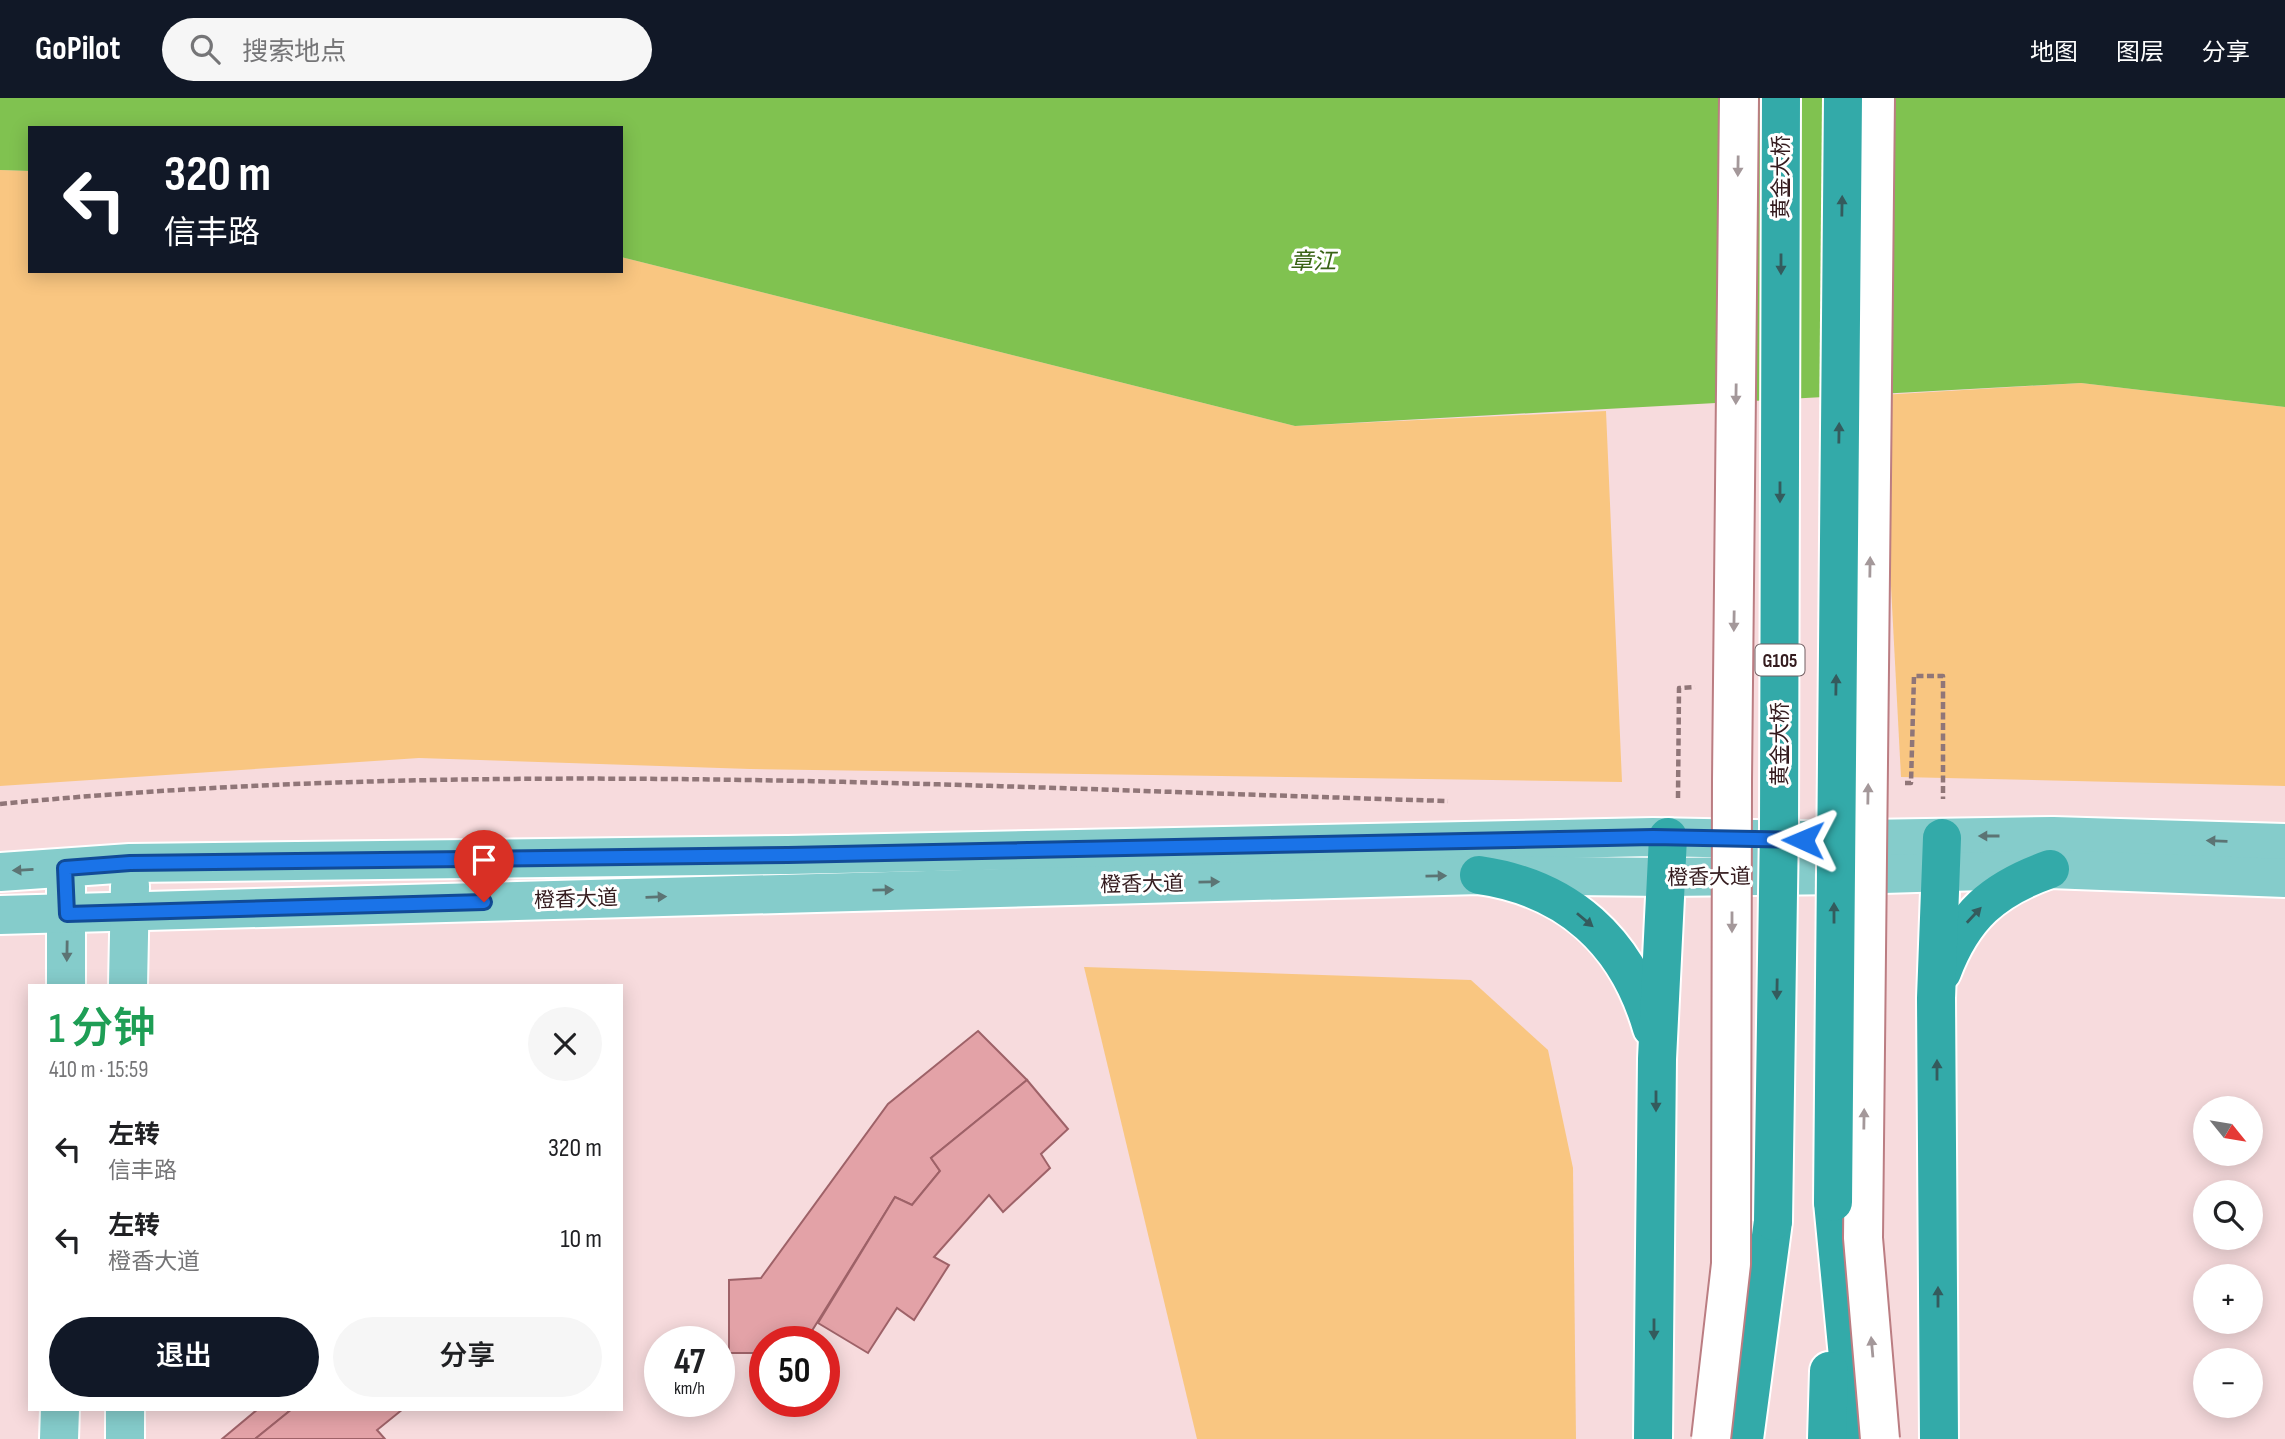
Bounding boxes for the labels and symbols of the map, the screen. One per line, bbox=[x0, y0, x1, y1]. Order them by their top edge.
street label: 黄金大桥 bbox=[1769, 135, 1794, 219]
one-way arrow bbox=[1732, 155, 1744, 177]
one-way arrow bbox=[1836, 195, 1848, 217]
water label: 章江 bbox=[1290, 248, 1339, 276]
one-way arrow bbox=[1775, 253, 1787, 275]
one-way arrow bbox=[1730, 383, 1742, 405]
one-way arrow bbox=[1833, 422, 1845, 444]
one-way arrow bbox=[1774, 481, 1786, 503]
one-way arrow bbox=[1864, 555, 1876, 577]
one-way arrow bbox=[1728, 610, 1740, 632]
road number: G105 bbox=[1756, 645, 1804, 676]
one-way arrow bbox=[1830, 674, 1842, 696]
street label: 黄金大桥 bbox=[1768, 702, 1793, 786]
one-way arrow bbox=[1862, 783, 1874, 805]
position arrow bbox=[1766, 803, 1840, 877]
pin bbox=[454, 830, 514, 902]
one-way arrow bbox=[1978, 830, 2000, 842]
one-way arrow bbox=[2206, 836, 2228, 847]
street label: 橙香大道 bbox=[1667, 864, 1751, 891]
one-way arrow bbox=[12, 865, 34, 876]
street label: 橙香大道 bbox=[1100, 871, 1184, 898]
one-way arrow bbox=[1425, 871, 1447, 882]
one-way arrow bbox=[1198, 876, 1220, 888]
one-way arrow bbox=[873, 885, 895, 896]
street label: 橙香大道 bbox=[534, 886, 618, 913]
one-way arrow bbox=[645, 891, 667, 902]
one-way arrow bbox=[1828, 902, 1840, 924]
one-way arrow bbox=[1966, 906, 1982, 924]
one-way arrow bbox=[1726, 911, 1738, 933]
one-way arrow bbox=[1577, 912, 1594, 927]
one-way arrow bbox=[61, 940, 73, 962]
one-way arrow bbox=[1771, 978, 1782, 1000]
one-way arrow bbox=[1931, 1059, 1943, 1081]
one-way arrow bbox=[1650, 1090, 1662, 1112]
north arrow bbox=[2193, 1096, 2263, 1166]
one-way arrow bbox=[1858, 1108, 1870, 1130]
one-way arrow bbox=[1932, 1286, 1944, 1308]
one-way arrow bbox=[1648, 1318, 1660, 1340]
speed limit sign: 50 bbox=[749, 1326, 840, 1417]
one-way arrow bbox=[1866, 1335, 1877, 1357]

